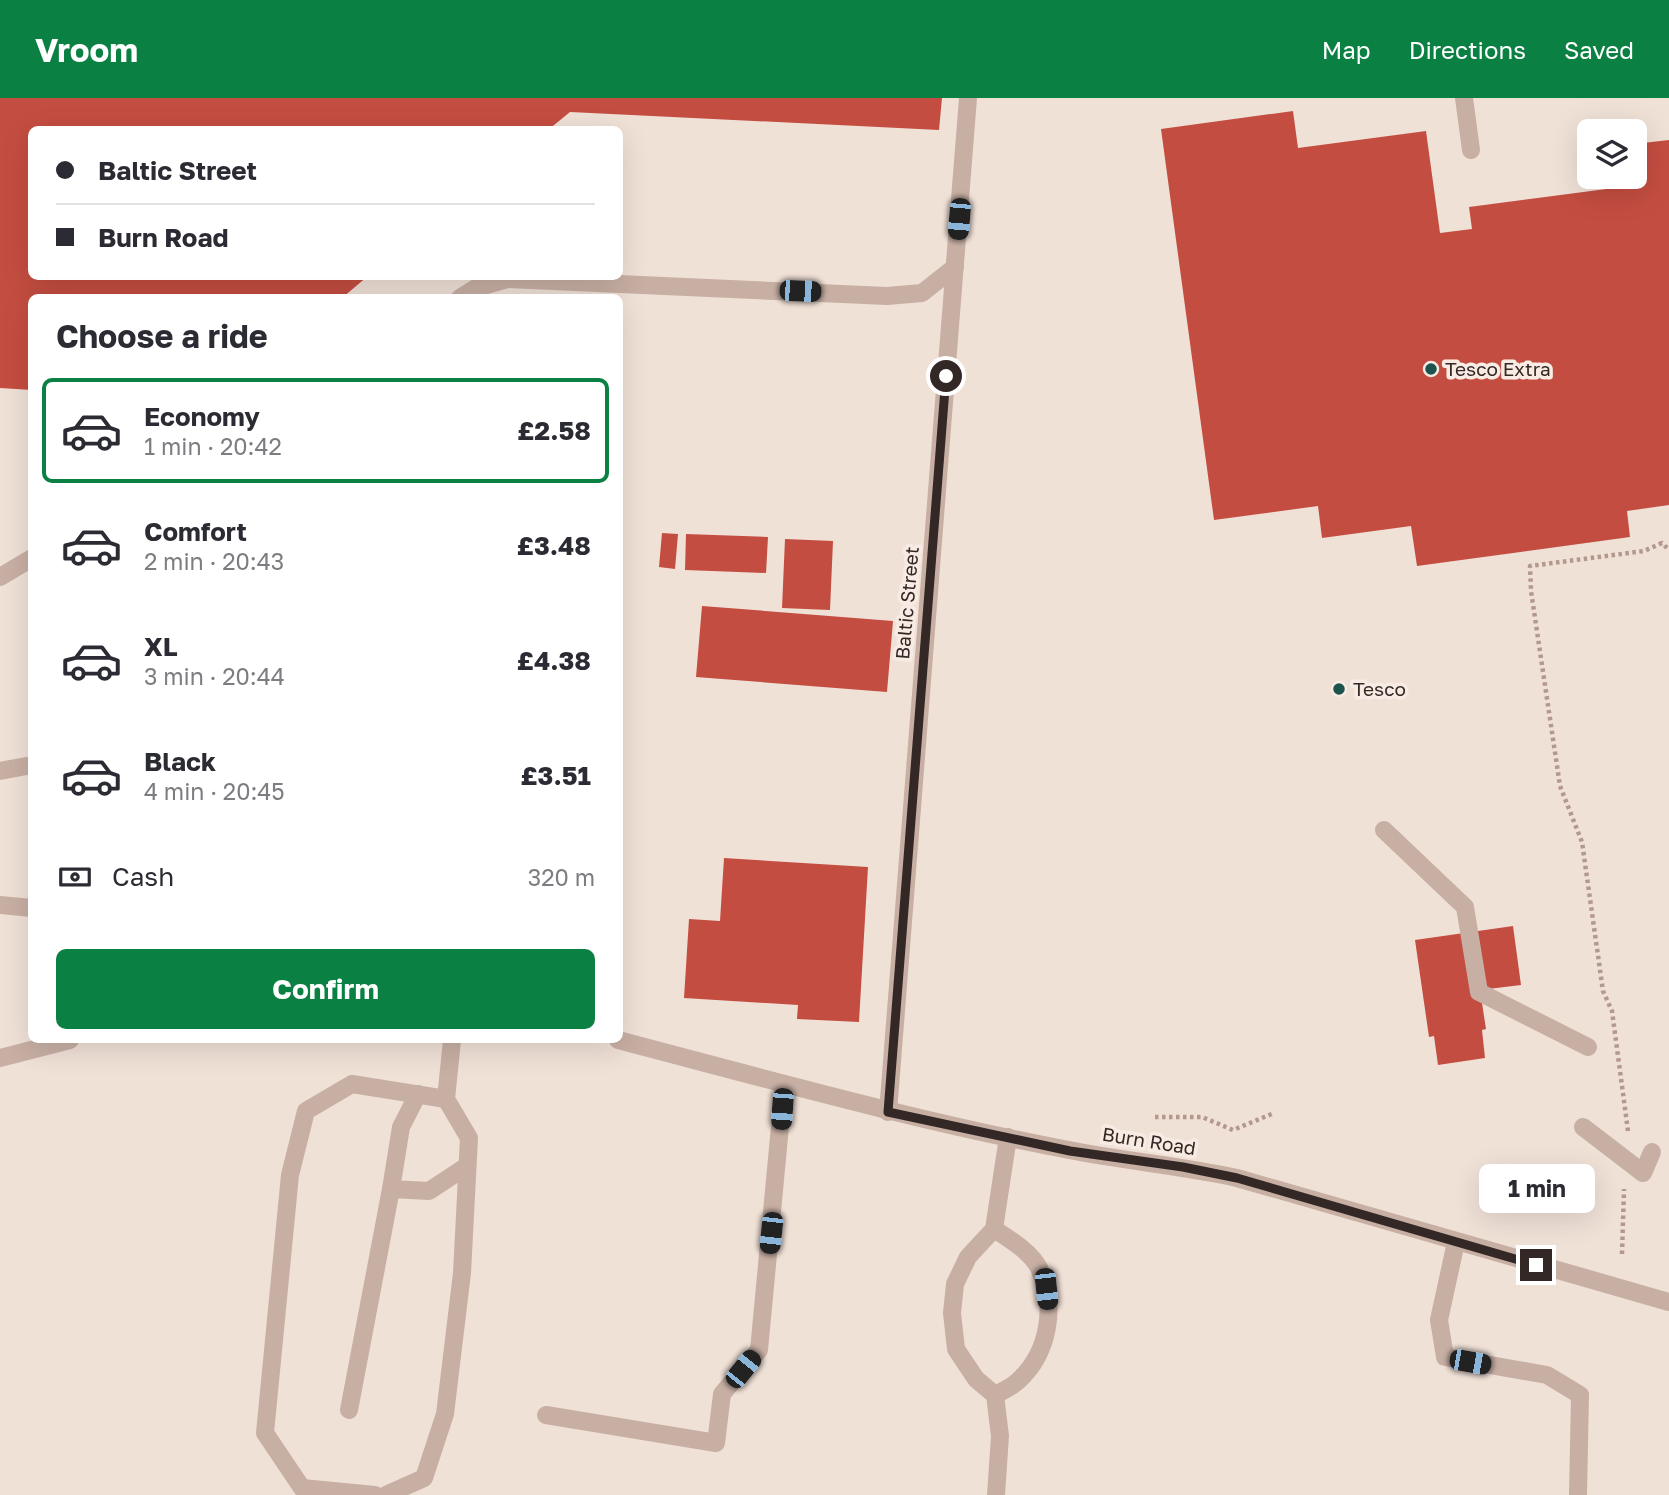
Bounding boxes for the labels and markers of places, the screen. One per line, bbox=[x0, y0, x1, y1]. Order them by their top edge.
place label: Tesco Extra bbox=[1445, 357, 1551, 380]
marker: Tesco Extra bbox=[1423, 361, 1439, 377]
place label: Tesco bbox=[1353, 677, 1406, 700]
marker: Tesco bbox=[1331, 681, 1347, 697]

